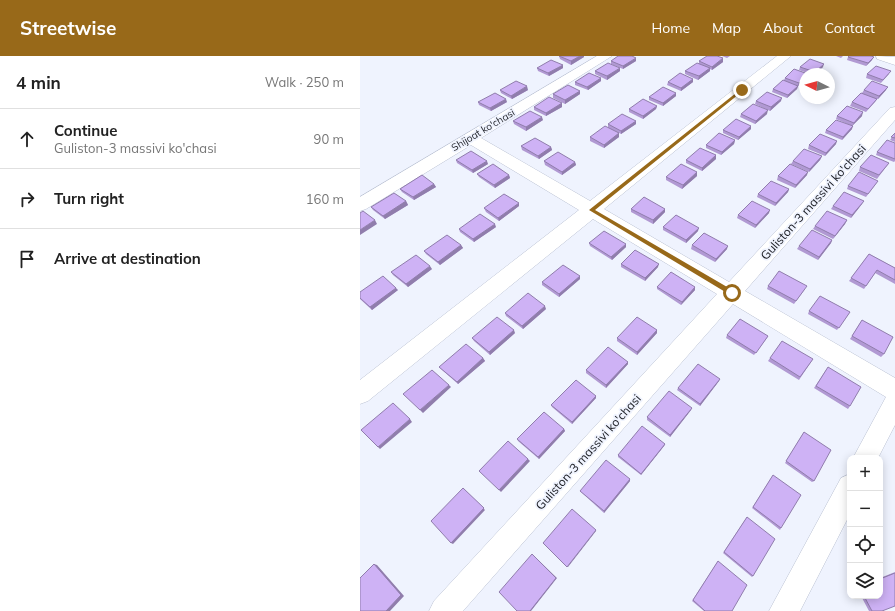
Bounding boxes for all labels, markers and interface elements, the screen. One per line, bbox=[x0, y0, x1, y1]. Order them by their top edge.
text: Streetwise bbox=[20, 16, 116, 40]
text: Home bbox=[651, 19, 690, 37]
text: Map bbox=[712, 19, 741, 37]
text: About bbox=[763, 19, 803, 37]
text: Contact bbox=[825, 19, 875, 37]
north arrow bbox=[799, 68, 835, 104]
text: 4 min bbox=[16, 72, 61, 93]
text: Walk · 250 m bbox=[265, 74, 344, 90]
route end bbox=[733, 81, 751, 99]
street label: Shijoat ko'chasi bbox=[449, 106, 517, 154]
text: Continue bbox=[54, 121, 117, 140]
icon: ahead bbox=[16, 128, 38, 150]
text: 90 m bbox=[314, 131, 344, 147]
text: Guliston-3 massivi ko'chasi bbox=[54, 140, 217, 156]
street label: Guliston-3 massivi ko'chasi bbox=[757, 141, 869, 263]
icon: right bbox=[16, 188, 38, 210]
text: Turn right bbox=[54, 189, 124, 208]
text: 160 m bbox=[306, 191, 344, 207]
icon: arrive bbox=[16, 248, 38, 270]
text: Arrive at destination bbox=[54, 249, 201, 268]
route start bbox=[723, 284, 741, 302]
street label: Guliston-3 massivi ko'chasi bbox=[532, 391, 644, 513]
map controls bbox=[847, 455, 883, 599]
button: + bbox=[847, 455, 883, 491]
button: − bbox=[847, 491, 883, 527]
button: locate bbox=[847, 527, 883, 563]
button: layers bbox=[847, 563, 883, 599]

